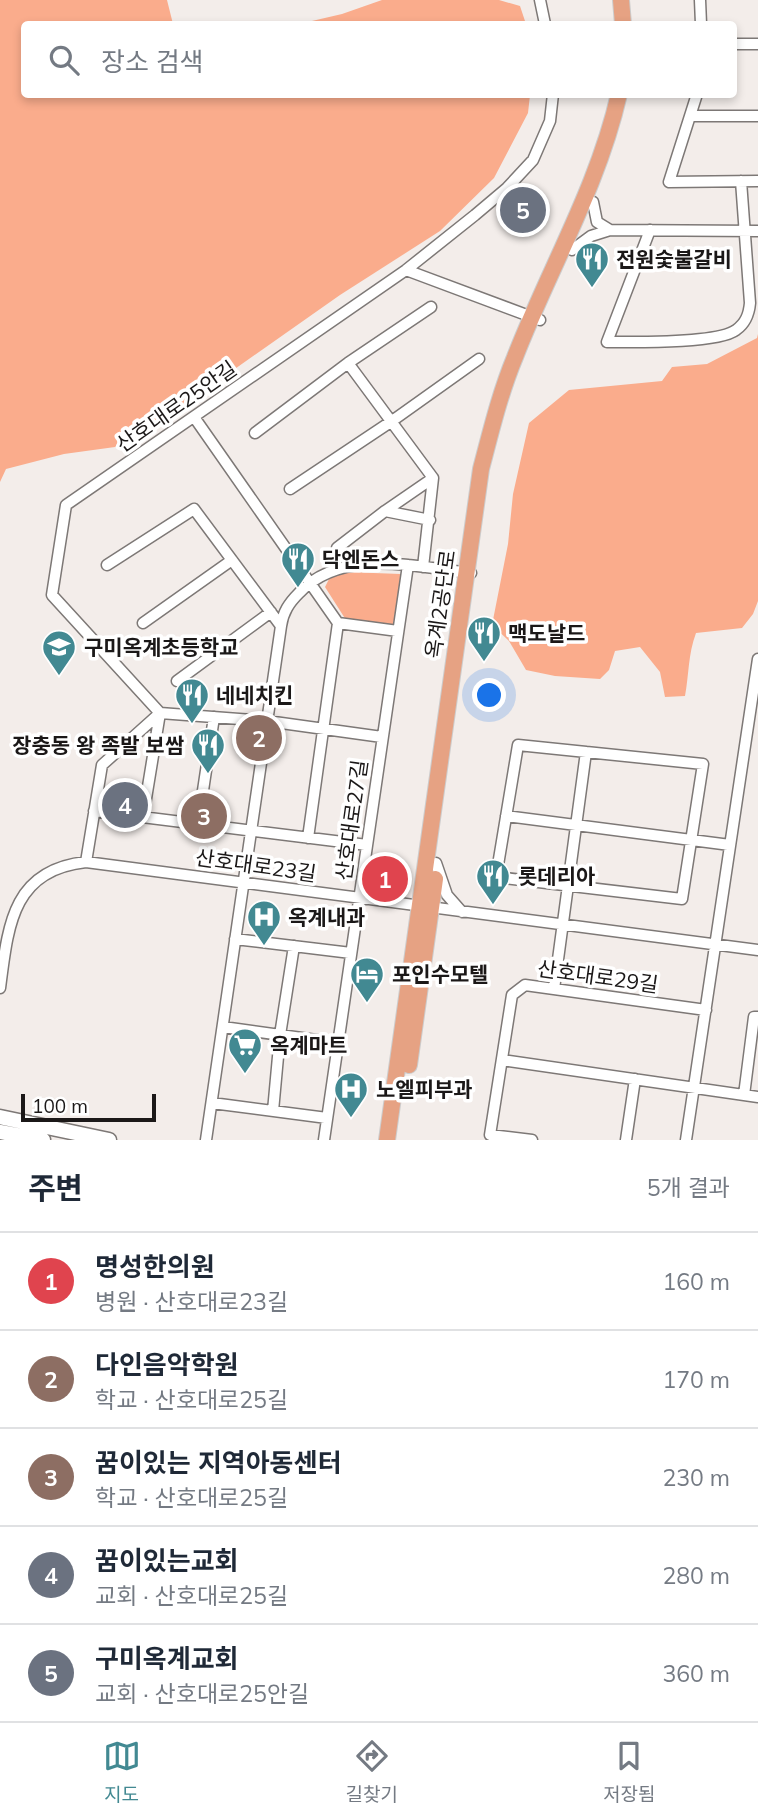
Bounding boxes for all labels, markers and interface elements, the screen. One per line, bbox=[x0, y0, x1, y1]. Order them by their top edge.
search box bbox=[21, 21, 737, 98]
icon: search bbox=[45, 41, 83, 79]
text: 장소 검색 bbox=[101, 45, 203, 78]
pin: 5 bbox=[500, 184, 546, 236]
restaurant icon: 전원숯불갈비 bbox=[573, 240, 611, 289]
place label: 전원숯불갈비 bbox=[616, 246, 732, 272]
street label: 산호대로25안길 bbox=[111, 355, 241, 457]
restaurant icon: 닥엔돈스 bbox=[279, 540, 317, 589]
place label: 닥엔돈스 bbox=[322, 546, 399, 572]
street label: 옥계2공단로 bbox=[420, 548, 460, 660]
restaurant icon: 맥도날드 bbox=[465, 614, 503, 663]
place label: 맥도날드 bbox=[508, 620, 585, 646]
school or university icon: 구미옥계초등학교 bbox=[40, 628, 78, 677]
place label: 구미옥계초등학교 bbox=[84, 634, 239, 660]
restaurant icon: 네네치킨 bbox=[173, 676, 211, 725]
your location bbox=[472, 678, 506, 712]
place label: 네네치킨 bbox=[216, 682, 293, 708]
pin: 2 bbox=[236, 712, 282, 764]
restaurant icon: 장충동 왕 족발 보쌈 bbox=[189, 726, 227, 775]
place label: 장충동 왕 족발 보쌈 bbox=[12, 732, 184, 758]
street label: 산호대로27길 bbox=[330, 758, 372, 882]
pin: 4 bbox=[102, 779, 148, 831]
pin: 3 bbox=[181, 790, 227, 842]
street label: 산호대로23길 bbox=[194, 844, 318, 886]
pin: 1 bbox=[362, 853, 408, 905]
restaurant icon: 롯데리아 bbox=[474, 857, 512, 906]
place label: 롯데리아 bbox=[518, 863, 595, 889]
hospital icon: 옥계내과 bbox=[245, 898, 283, 947]
place label: 옥계내과 bbox=[288, 904, 365, 930]
hotel icon: 포인수모텔 bbox=[348, 955, 386, 1004]
street label: 산호대로29길 bbox=[536, 955, 660, 997]
place label: 포인수모텔 bbox=[392, 961, 489, 987]
supermarket icon: 옥계마트 bbox=[226, 1026, 264, 1075]
place label: 옥계마트 bbox=[270, 1032, 347, 1058]
hospital icon: 노엘피부과 bbox=[332, 1070, 370, 1119]
place label: 노엘피부과 bbox=[376, 1076, 473, 1102]
scale bar bbox=[21, 1091, 156, 1123]
text: 100 m bbox=[32, 1094, 88, 1118]
text: 주변 bbox=[28, 1169, 83, 1207]
text: 5개 결과 bbox=[647, 1173, 730, 1202]
text: 명성한의원 bbox=[95, 1250, 215, 1283]
text: 1 bbox=[44, 1267, 58, 1296]
text: 160 m bbox=[662, 1267, 730, 1296]
text: 병원 · 산호대로23길 bbox=[95, 1287, 288, 1316]
text: 다인음악학원 bbox=[95, 1348, 239, 1381]
text: 2 bbox=[44, 1365, 58, 1394]
text: 170 m bbox=[662, 1365, 730, 1394]
text: 학교 · 산호대로25길 bbox=[95, 1385, 288, 1414]
text: 꿈이있는 지역아동센터 bbox=[95, 1446, 341, 1479]
text: 3 bbox=[44, 1463, 58, 1492]
text: 230 m bbox=[662, 1463, 730, 1492]
text: 학교 · 산호대로25길 bbox=[95, 1483, 288, 1512]
text: 꿈이있는교회 bbox=[95, 1544, 239, 1577]
text: 4 bbox=[44, 1561, 58, 1590]
text: 280 m bbox=[662, 1561, 730, 1590]
text: 교회 · 산호대로25길 bbox=[95, 1581, 288, 1610]
text: 구미옥계교회 bbox=[95, 1642, 239, 1675]
text: 5 bbox=[44, 1659, 58, 1688]
text: 360 m bbox=[662, 1659, 730, 1688]
text: 교회 · 산호대로25안길 bbox=[95, 1679, 309, 1708]
tab: 지도 bbox=[103, 1737, 141, 1806]
tab: 길찾기 bbox=[346, 1737, 398, 1806]
tab: 저장됨 bbox=[603, 1737, 655, 1806]

